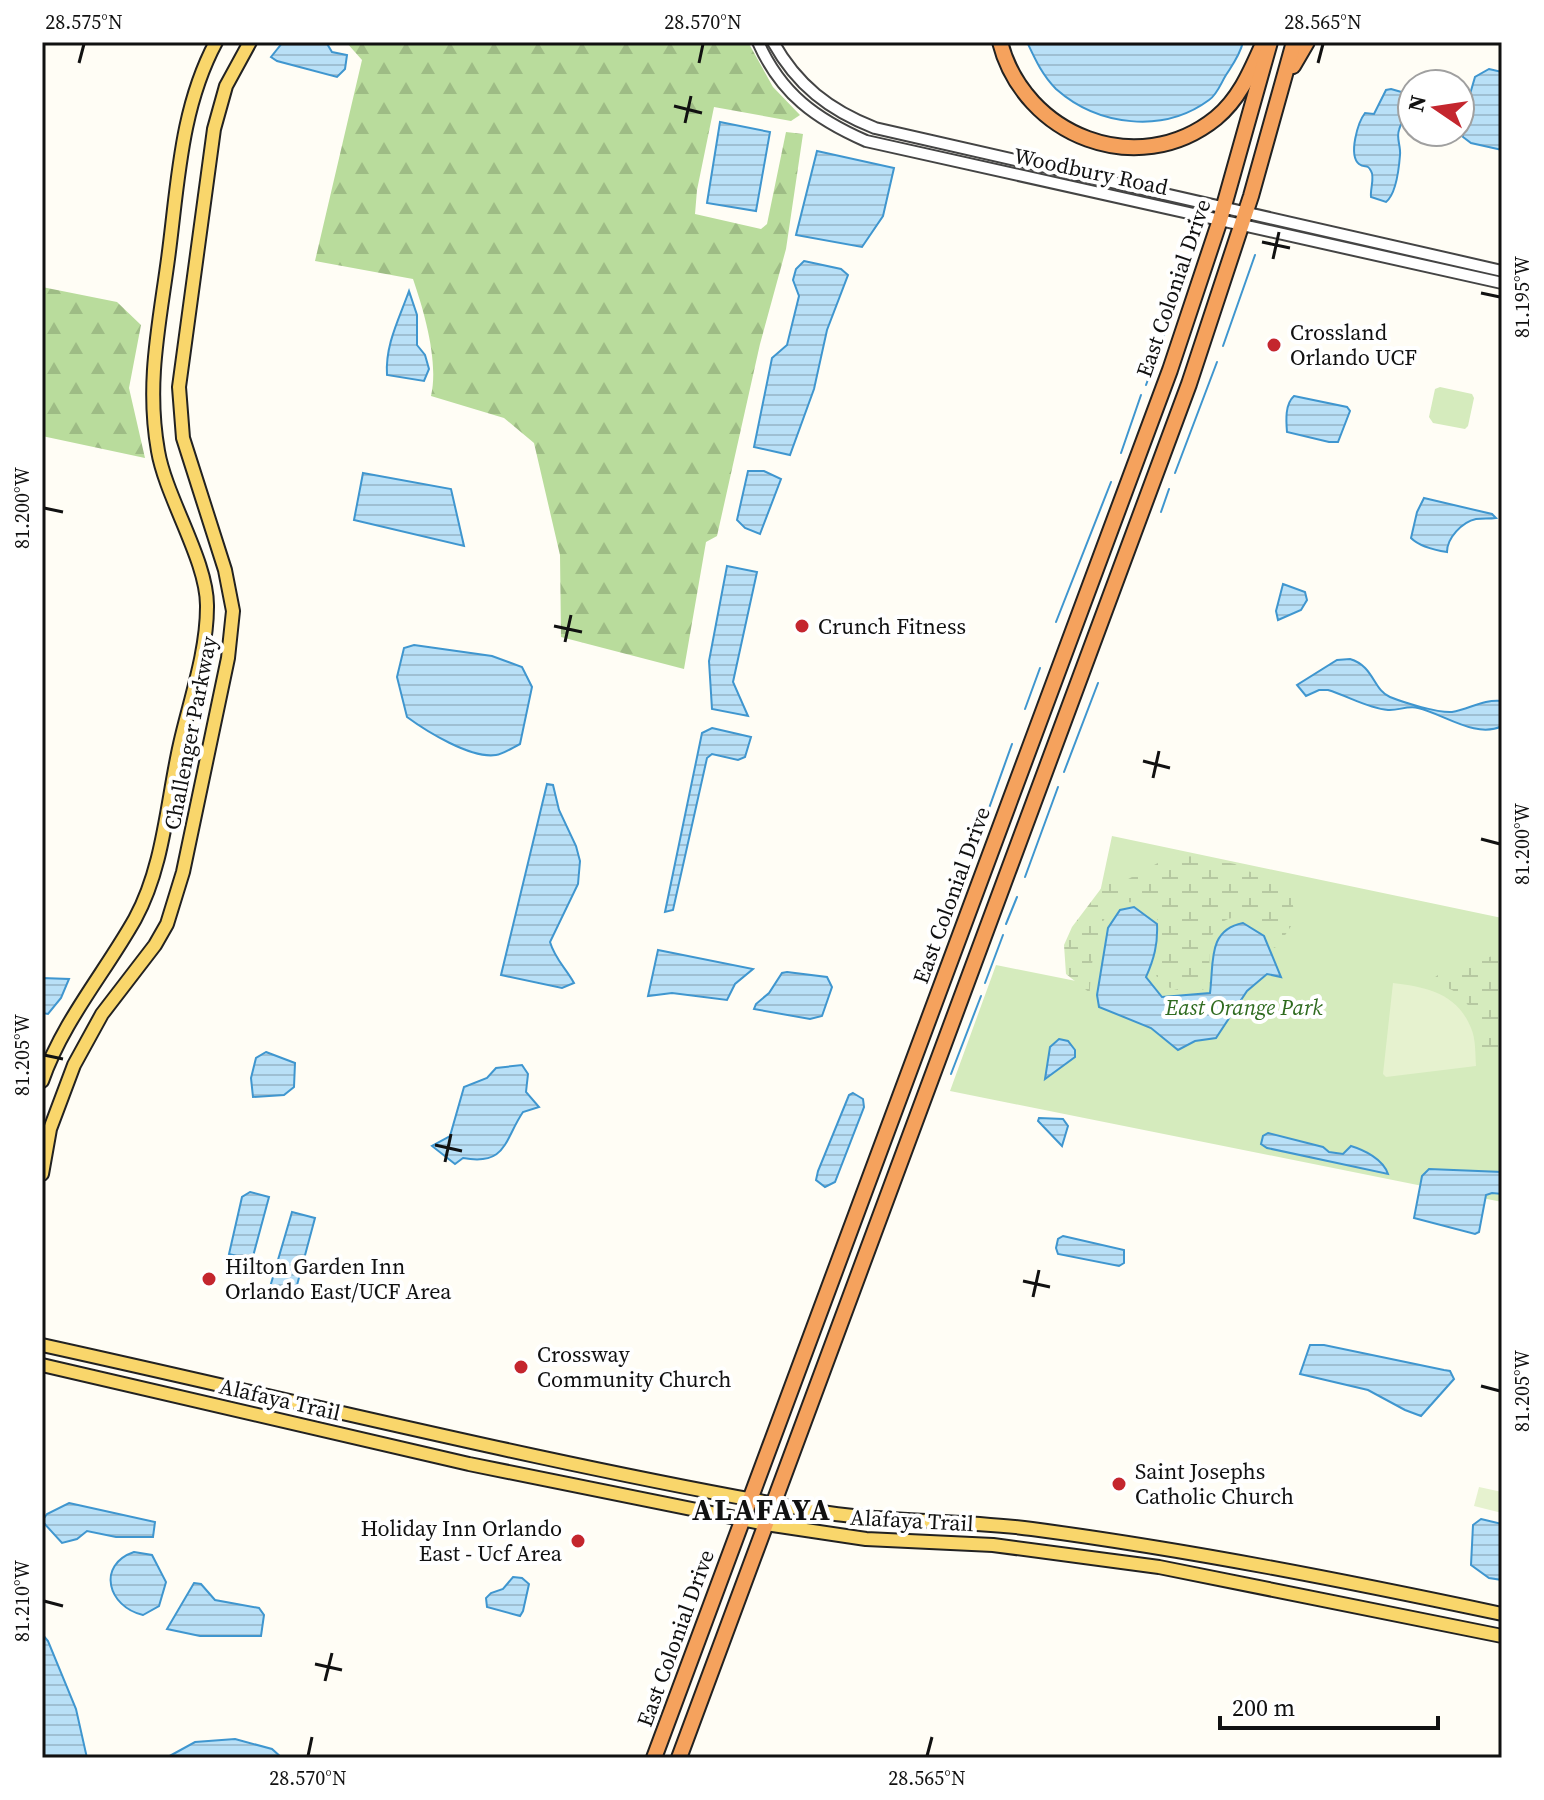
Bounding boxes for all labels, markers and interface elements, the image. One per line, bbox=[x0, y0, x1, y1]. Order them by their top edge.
text: 28.575°N bbox=[45, 8, 123, 36]
text: 28.570°N bbox=[664, 8, 742, 36]
text: 28.565°N bbox=[1284, 8, 1362, 36]
north arrow bbox=[1396, 68, 1476, 148]
text: N bbox=[1400, 92, 1433, 115]
street label: Woodbury Road bbox=[1011, 140, 1172, 202]
street label: East Colonial Drive bbox=[1128, 195, 1218, 381]
text: 81.195°W bbox=[1508, 255, 1536, 338]
place label: Crossland Orlando UCF bbox=[1290, 317, 1417, 372]
marker: Crossland Orlando UCF bbox=[1265, 336, 1283, 354]
text: 81.200°W bbox=[8, 466, 36, 549]
place label: Crunch Fitness bbox=[818, 611, 966, 641]
marker: Crunch Fitness bbox=[793, 617, 811, 635]
street label: Challenger Parkway bbox=[157, 633, 224, 832]
street label: East Colonial Drive bbox=[905, 802, 997, 988]
text: 81.200°W bbox=[1508, 802, 1536, 885]
park label: East Orange Park bbox=[1164, 992, 1323, 1022]
text: 81.205°W bbox=[8, 1013, 36, 1096]
place label: Hilton Garden Inn Orlando East/UCF Area bbox=[225, 1251, 452, 1306]
marker: Hilton Garden Inn Orlando East/UCF Area bbox=[200, 1270, 218, 1288]
place label: Crossway Community Church bbox=[537, 1339, 731, 1394]
text: 81.205°W bbox=[1508, 1349, 1536, 1432]
marker: Crossway Community Church bbox=[512, 1358, 530, 1376]
street label: Alafaya Trail bbox=[216, 1370, 344, 1428]
place label: Saint Josephs Catholic Church bbox=[1135, 1456, 1294, 1511]
marker: Saint Josephs Catholic Church bbox=[1110, 1475, 1128, 1493]
district label: ALAFAYA bbox=[692, 1489, 832, 1530]
street label: Alafaya Trail bbox=[849, 1502, 975, 1538]
place label: Holiday Inn Orlando East - Ucf Area bbox=[361, 1513, 563, 1568]
marker: Holiday Inn Orlando East - Ucf Area bbox=[569, 1532, 587, 1550]
street label: East Colonial Drive bbox=[629, 1545, 721, 1731]
text: 81.210°W bbox=[8, 1559, 36, 1642]
scale bar bbox=[1220, 1680, 1438, 1730]
text: 200 m bbox=[1232, 1691, 1295, 1724]
text: 28.570°N bbox=[269, 1764, 347, 1792]
text: 28.565°N bbox=[888, 1764, 966, 1792]

